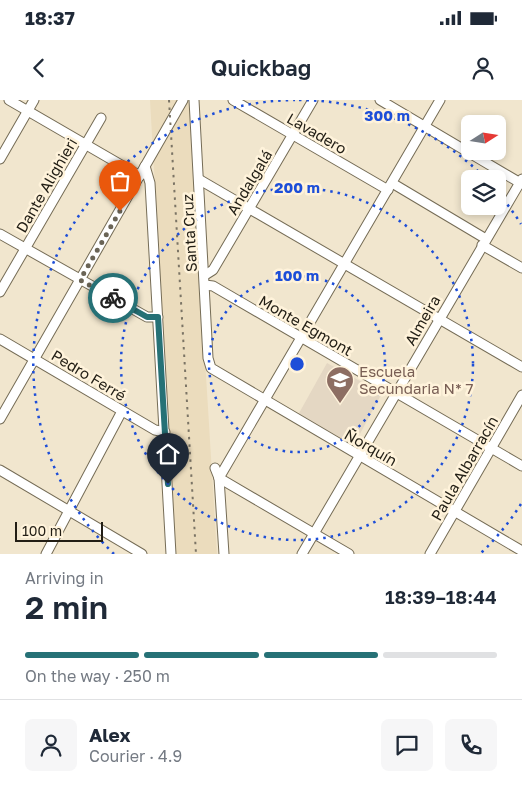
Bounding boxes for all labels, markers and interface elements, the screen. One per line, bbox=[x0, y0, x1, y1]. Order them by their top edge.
text: 18:37 bbox=[25, 6, 75, 29]
icon: back bbox=[25, 54, 53, 82]
text: Quickbag bbox=[211, 54, 311, 81]
icon: person bbox=[469, 54, 497, 82]
text: 300 m bbox=[364, 106, 410, 124]
street label: Lavadero bbox=[284, 109, 350, 157]
north arrow bbox=[461, 115, 506, 160]
map controls bbox=[461, 115, 506, 215]
street label: Dante Alighieri bbox=[12, 135, 80, 235]
street label: Andalgalá bbox=[223, 146, 275, 218]
pin bbox=[99, 160, 141, 211]
icon: bag bbox=[106, 167, 134, 195]
button: layers bbox=[461, 170, 506, 215]
text: 200 m bbox=[274, 178, 320, 196]
street label: Santa Cruz bbox=[178, 193, 200, 272]
text: 100 m bbox=[275, 266, 319, 284]
courier bbox=[88, 273, 138, 323]
icon: bike bbox=[99, 284, 127, 312]
street label: Monte Egmont bbox=[256, 291, 356, 359]
street label: Almeira bbox=[401, 292, 443, 348]
street label: Pedro Ferré bbox=[48, 346, 130, 404]
centre of rings bbox=[288, 355, 306, 373]
place label: Escuela Secundaria N* 7 bbox=[359, 362, 473, 397]
school or university icon: Escuela Secundaria N* 7 bbox=[325, 365, 355, 404]
street label: Paula Albarracín bbox=[427, 412, 501, 524]
street label: Ñorquín bbox=[342, 425, 400, 469]
pin bbox=[147, 433, 189, 484]
icon: home bbox=[154, 440, 182, 468]
scale bar bbox=[15, 519, 102, 542]
text: 100 m bbox=[22, 522, 62, 539]
text: Arriving in bbox=[25, 568, 104, 588]
text: 18:39–18:44 bbox=[385, 585, 497, 608]
text: 2 min bbox=[25, 588, 108, 626]
text: On the way · 250 m bbox=[25, 666, 170, 686]
button: person bbox=[25, 719, 77, 771]
button: chat bbox=[381, 719, 433, 771]
button: phone bbox=[445, 719, 497, 771]
text: Alex bbox=[89, 723, 130, 746]
text: Courier · 4.9 bbox=[89, 746, 182, 766]

